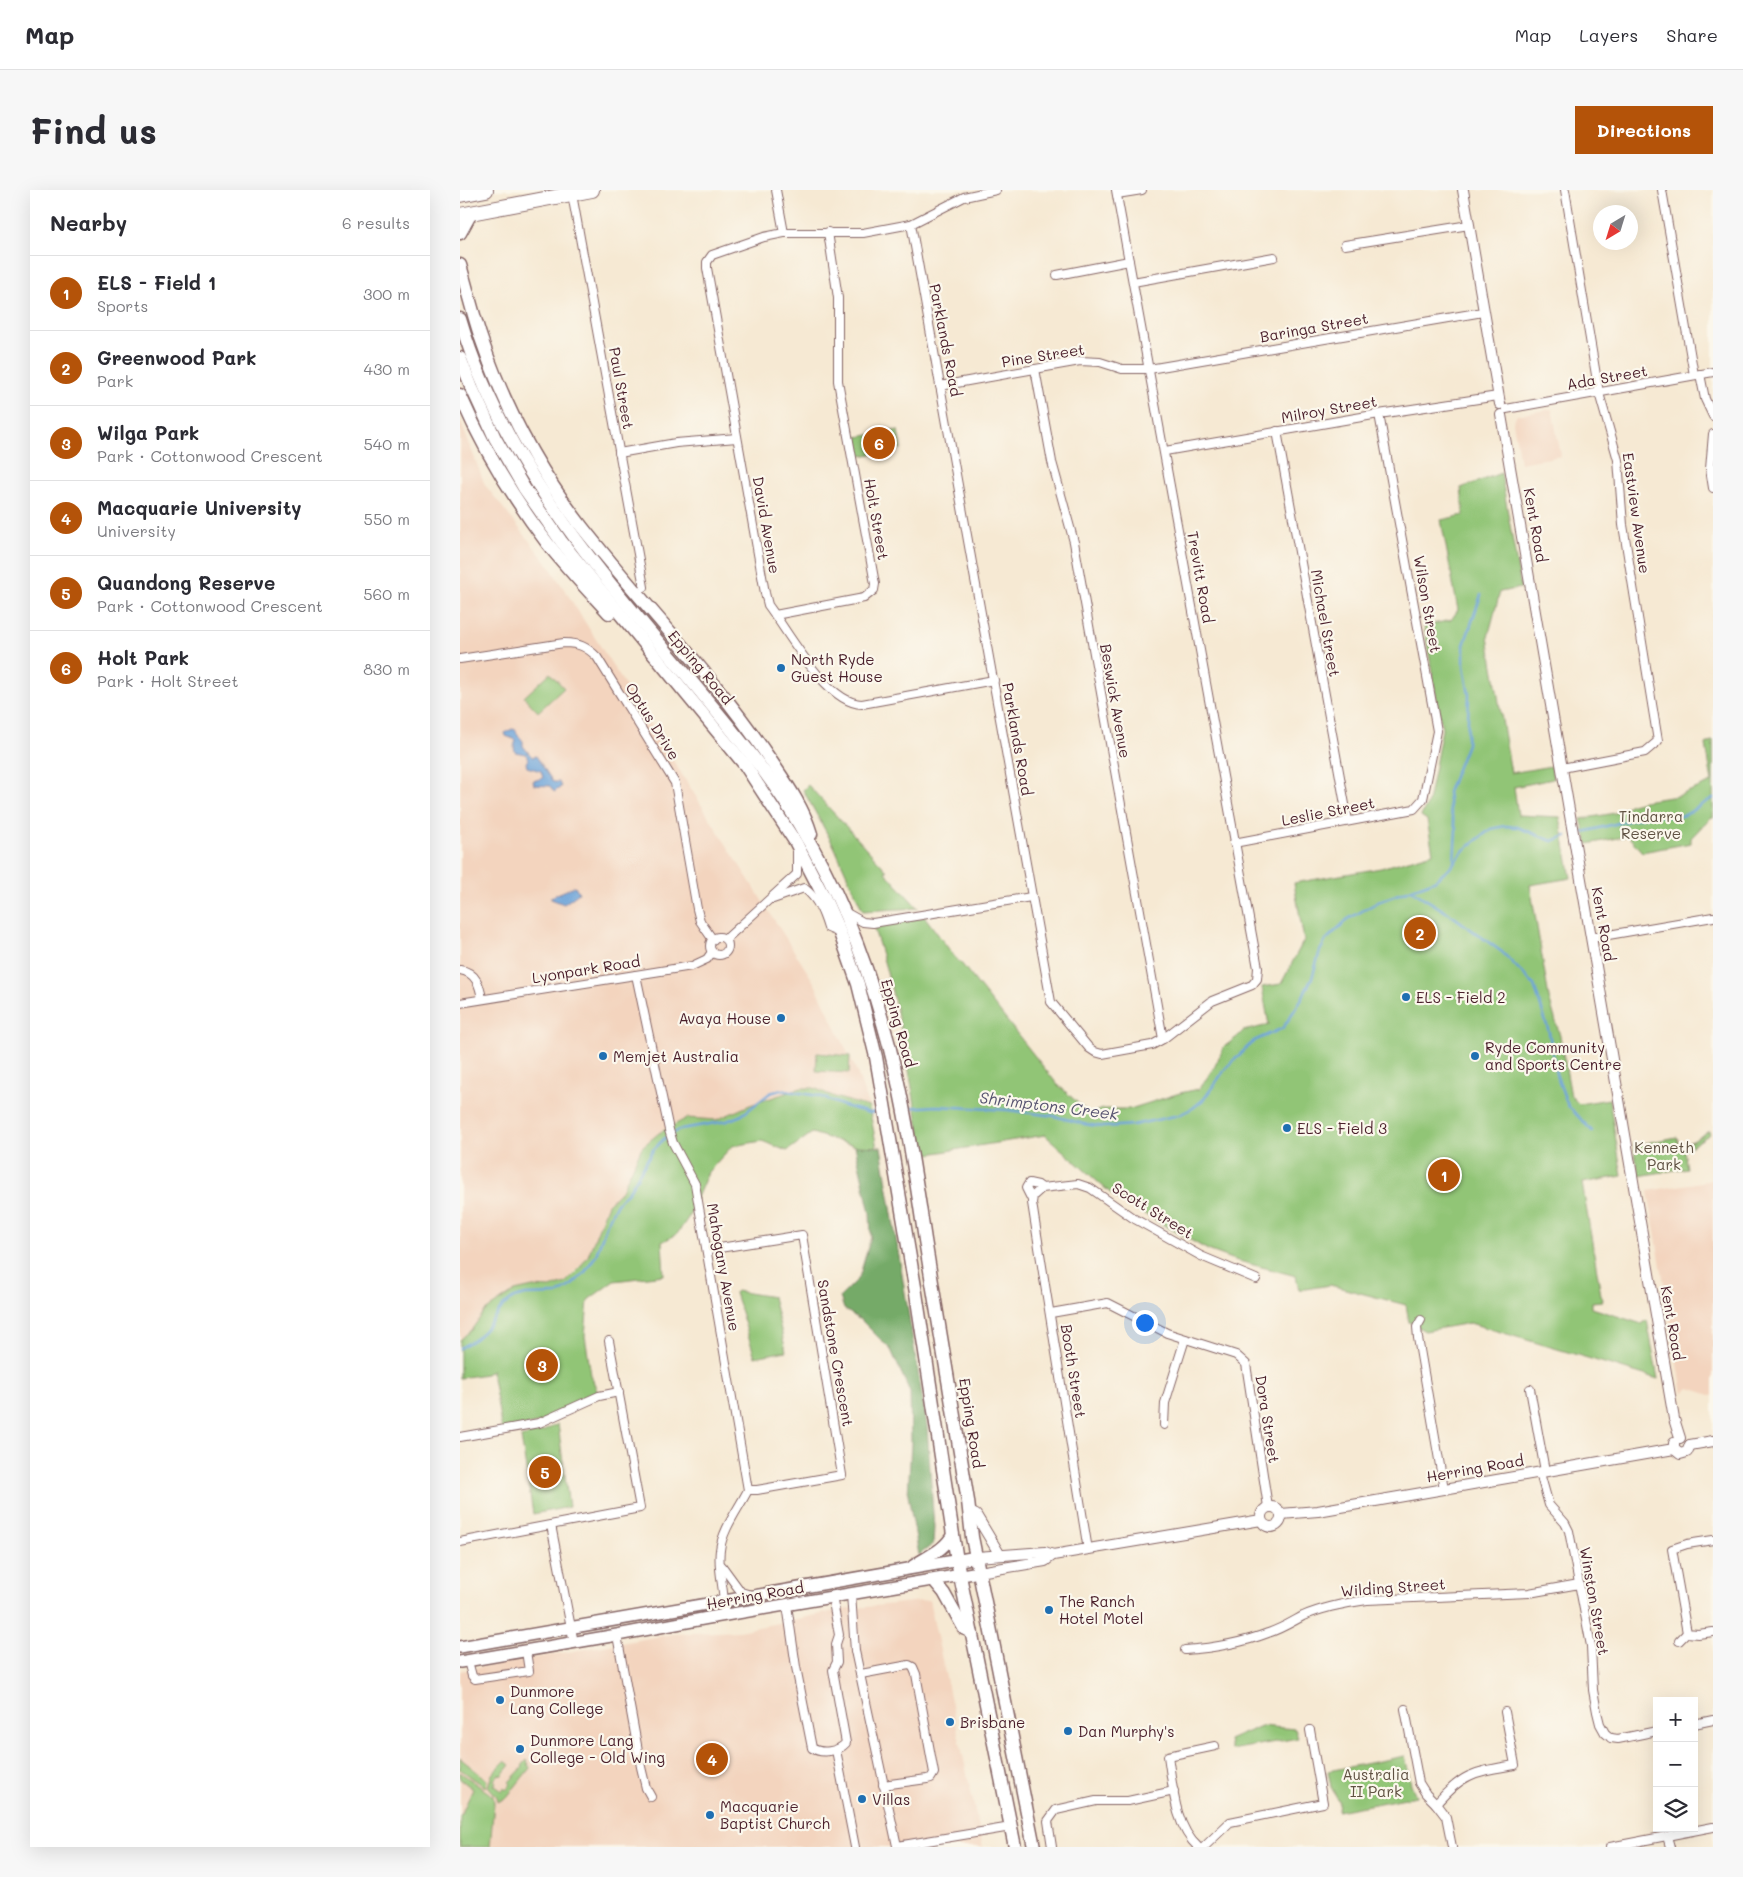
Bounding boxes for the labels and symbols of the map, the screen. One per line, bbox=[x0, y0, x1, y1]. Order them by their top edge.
north arrow bbox=[1593, 205, 1638, 250]
street label: Parklands Road bbox=[925, 282, 967, 398]
street label: Baringa Street bbox=[1258, 308, 1370, 346]
street label: Pine Street bbox=[1000, 339, 1086, 371]
street label: Paul Street bbox=[605, 345, 639, 431]
street label: Ada Street bbox=[1565, 360, 1649, 394]
street label: Milroy Street bbox=[1279, 391, 1379, 427]
pin: 6 bbox=[863, 424, 895, 462]
street label: Eastview Avenue bbox=[1619, 451, 1655, 575]
street label: David Avenue bbox=[749, 475, 785, 575]
street label: Holt Street bbox=[860, 477, 894, 561]
street label: Kent Road bbox=[1520, 486, 1552, 564]
street label: Trevitt Road bbox=[1183, 529, 1219, 625]
street label: Wilson Street bbox=[1410, 554, 1446, 654]
street label: Michael Street bbox=[1307, 568, 1345, 678]
street label: Epping Road bbox=[664, 626, 738, 708]
street label: Beswick Avenue bbox=[1096, 642, 1136, 760]
place label: North Ryde Guest House bbox=[791, 649, 883, 686]
marker: North Ryde Guest House bbox=[775, 662, 787, 674]
street label: Optus Drive bbox=[621, 679, 685, 763]
street label: Parklands Road bbox=[998, 681, 1038, 797]
street label: Leslie Street bbox=[1280, 792, 1376, 830]
park label: Tindarra Reserve bbox=[1619, 806, 1683, 843]
street label: Kent Road bbox=[1588, 885, 1620, 963]
pin: 2 bbox=[1404, 914, 1436, 952]
street label: Lyonpark Road bbox=[531, 951, 641, 987]
street label: Epping Road bbox=[877, 977, 921, 1069]
place label: ELS - Field 2 bbox=[1416, 987, 1506, 1007]
marker: ELS - Field 2 bbox=[1400, 991, 1412, 1003]
place label: Avaya House bbox=[678, 1008, 771, 1028]
marker: Avaya House bbox=[775, 1012, 787, 1024]
place label: Ryde Community and Sports Centre bbox=[1485, 1037, 1622, 1074]
place label: Memjet Australia bbox=[613, 1046, 739, 1066]
marker: Memjet Australia bbox=[597, 1050, 609, 1062]
marker: Ryde Community and Sports Centre bbox=[1469, 1050, 1481, 1062]
water label: Shrimptons Creek bbox=[978, 1086, 1120, 1124]
place label: ELS - Field 3 bbox=[1297, 1118, 1387, 1138]
marker: ELS - Field 3 bbox=[1281, 1122, 1293, 1134]
park label: Kenneth Park bbox=[1634, 1137, 1694, 1174]
pin: 1 bbox=[1428, 1156, 1460, 1194]
street label: Scott Street bbox=[1109, 1177, 1197, 1243]
street label: Mahogany Avenue bbox=[703, 1201, 745, 1333]
street label: Sandstone Crescent bbox=[813, 1278, 859, 1428]
street label: Kent Road bbox=[1657, 1284, 1689, 1362]
your location bbox=[1132, 1310, 1158, 1336]
street label: Booth Street bbox=[1057, 1323, 1091, 1419]
pin: 3 bbox=[526, 1346, 558, 1384]
street label: Dora Street bbox=[1251, 1374, 1285, 1464]
street label: Epping Road bbox=[955, 1377, 989, 1469]
street label: Herring Road bbox=[1425, 1450, 1525, 1486]
pin: 5 bbox=[529, 1453, 561, 1491]
street label: Winston Street bbox=[1576, 1545, 1614, 1657]
street label: Wilding Street bbox=[1340, 1573, 1446, 1601]
street label: Herring Road bbox=[705, 1577, 805, 1613]
place label: The Ranch Hotel Motel bbox=[1059, 1591, 1144, 1628]
marker: The Ranch Hotel Motel bbox=[1043, 1604, 1055, 1616]
place label: Dunmore Lang College bbox=[510, 1681, 603, 1718]
marker: Dunmore Lang College bbox=[494, 1694, 506, 1706]
place label: Brisbane bbox=[960, 1712, 1025, 1732]
marker: Brisbane bbox=[944, 1716, 956, 1728]
place label: Dan Murphy's bbox=[1078, 1721, 1175, 1741]
marker: Dan Murphy's bbox=[1062, 1725, 1074, 1737]
place label: Dunmore Lang College - Old Wing bbox=[530, 1730, 665, 1767]
pin: 4 bbox=[696, 1740, 728, 1778]
marker: Dunmore Lang College - Old Wing bbox=[514, 1743, 526, 1755]
park label: Australia II Park bbox=[1342, 1764, 1410, 1801]
place label: Villas bbox=[872, 1789, 910, 1809]
marker: Villas bbox=[856, 1793, 868, 1805]
place label: Macquarie Baptist Church bbox=[720, 1796, 830, 1833]
marker: Macquarie Baptist Church bbox=[704, 1809, 716, 1821]

